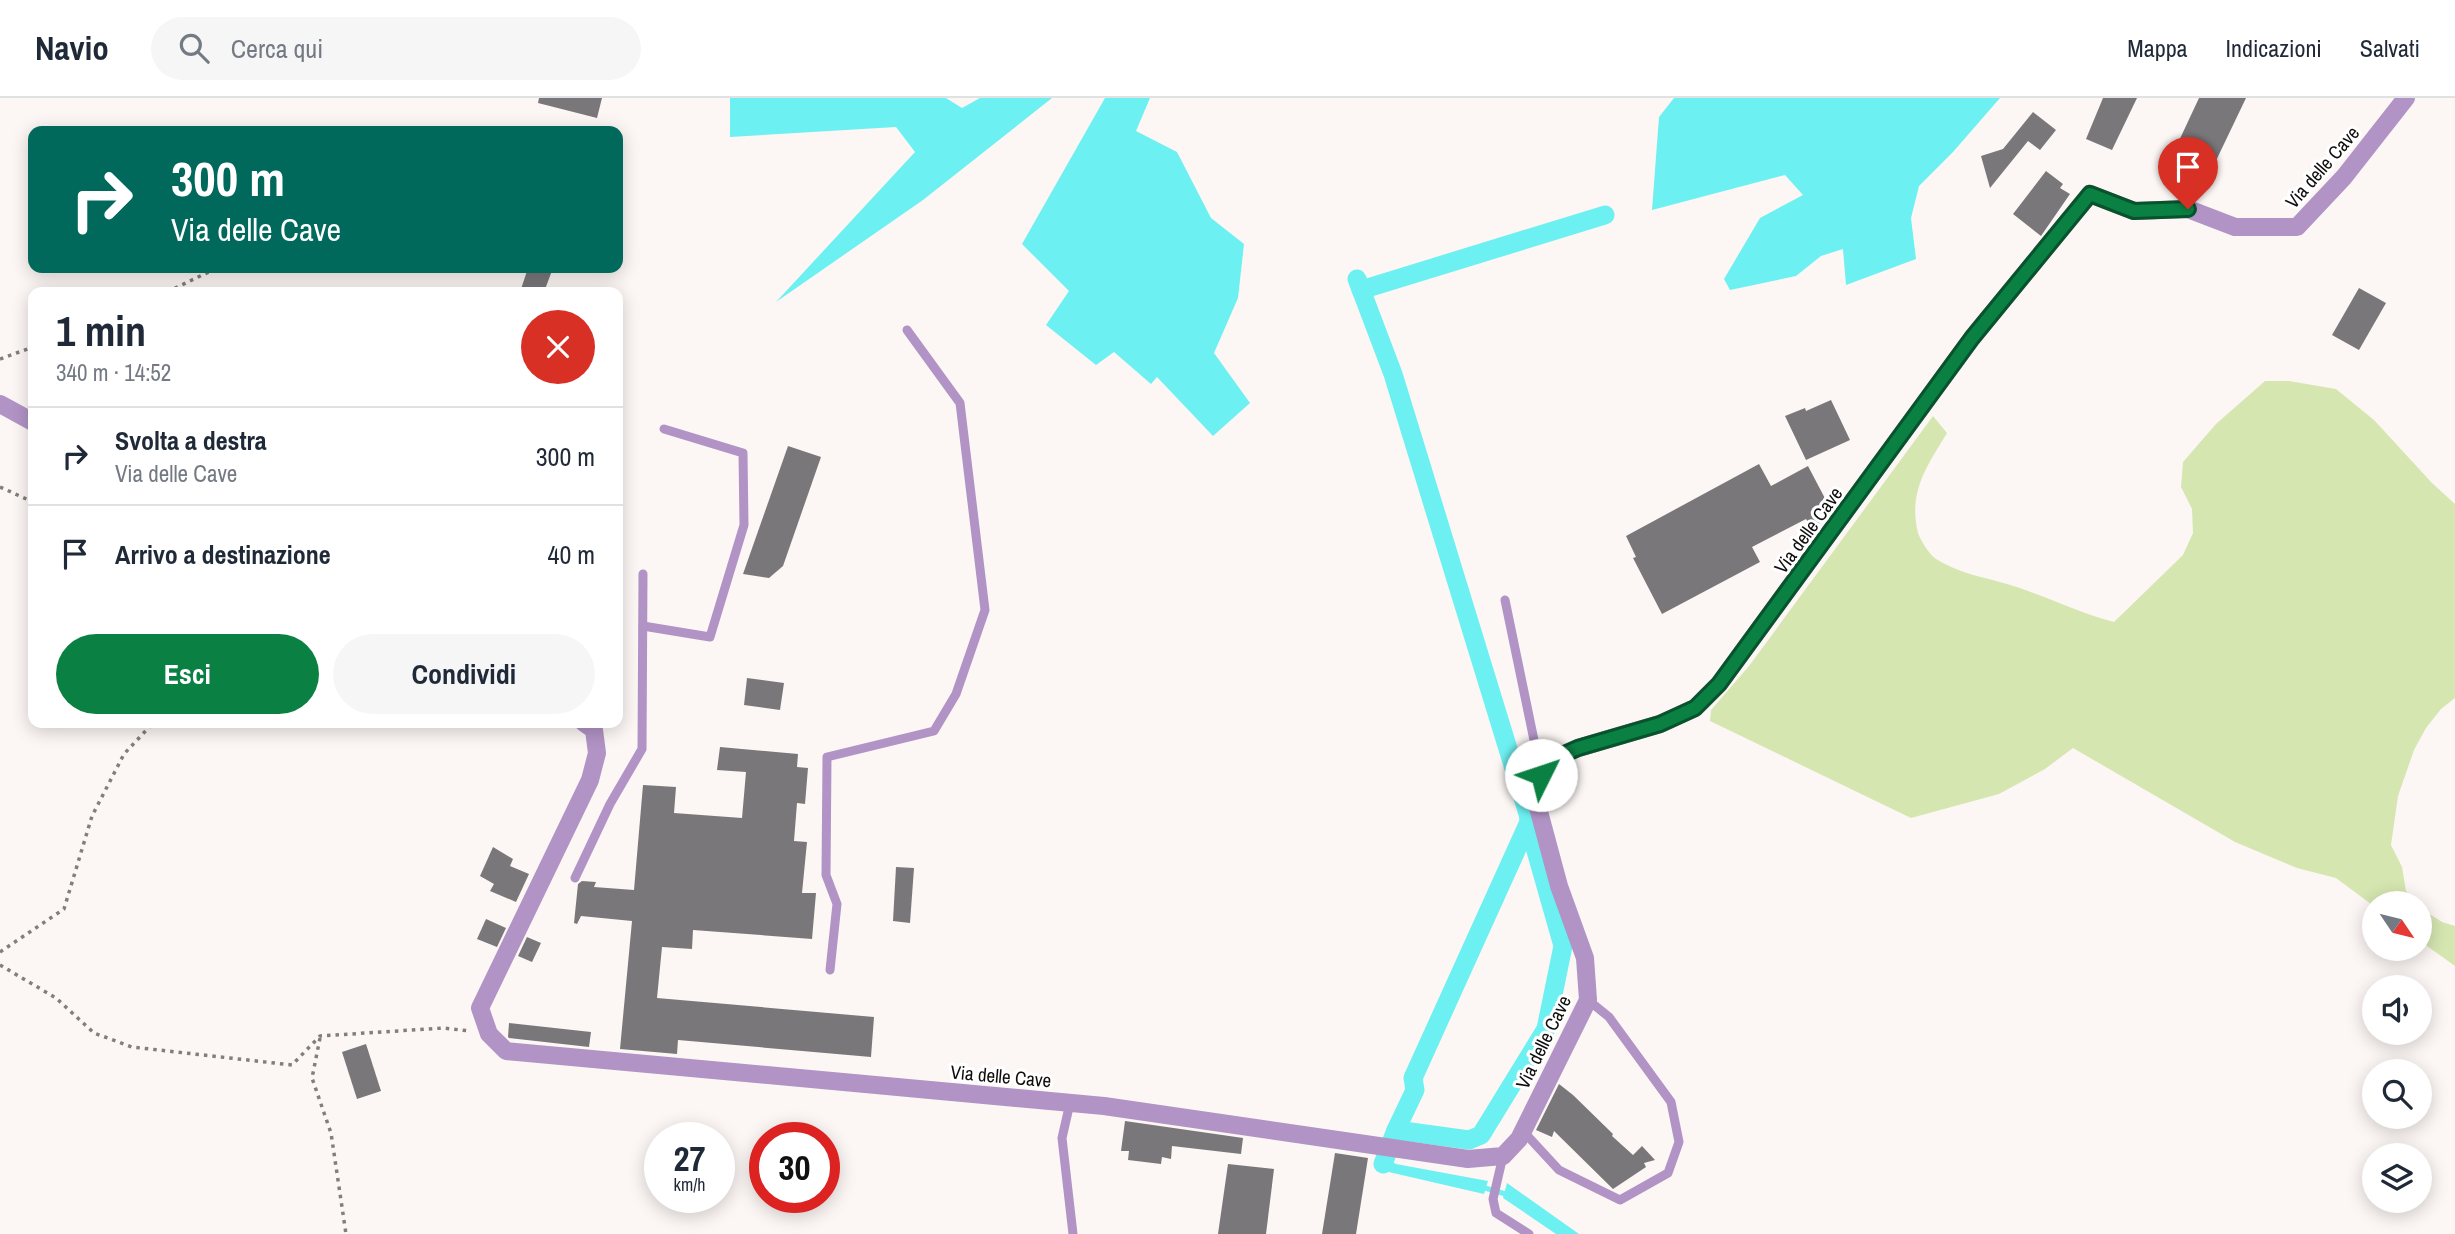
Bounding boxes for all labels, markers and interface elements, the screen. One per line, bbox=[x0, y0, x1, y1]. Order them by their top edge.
search box bbox=[151, 17, 641, 80]
text: Navio bbox=[35, 26, 109, 70]
icon: search bbox=[175, 29, 213, 67]
text: Cerca qui bbox=[231, 31, 323, 66]
text: Mappa bbox=[2127, 32, 2188, 64]
text: Indicazioni bbox=[2226, 32, 2322, 64]
text: Salvati bbox=[2360, 32, 2420, 64]
street label: Via delle Cave bbox=[2279, 120, 2365, 214]
pin bbox=[2158, 137, 2218, 209]
text: 300 m bbox=[171, 145, 285, 211]
icon: arrive bbox=[2169, 148, 2207, 186]
icon: right bbox=[56, 154, 147, 245]
text: Via delle Cave bbox=[171, 208, 341, 251]
text: 1 min bbox=[56, 303, 146, 359]
button: close bbox=[521, 310, 595, 384]
text: 340 m · 14:52 bbox=[56, 357, 171, 388]
text: Svolta a destra bbox=[115, 423, 267, 458]
icon: right bbox=[56, 437, 94, 475]
text: 300 m bbox=[536, 439, 595, 474]
text: Via delle Cave bbox=[115, 458, 237, 489]
street label: Via delle Cave bbox=[1768, 481, 1848, 579]
icon: arrive bbox=[56, 535, 94, 573]
text: Arrivo a destinazione bbox=[115, 537, 331, 572]
text: 40 m bbox=[548, 537, 595, 572]
button: Esci bbox=[56, 634, 319, 714]
button: Condividi bbox=[333, 634, 595, 714]
position arrow bbox=[1504, 738, 1578, 812]
north arrow bbox=[2362, 891, 2432, 961]
map controls bbox=[2362, 891, 2432, 1213]
button: sound bbox=[2362, 975, 2432, 1045]
street label: Via delle Cave bbox=[1509, 991, 1577, 1093]
street label: Via delle Cave bbox=[950, 1059, 1052, 1093]
button: search bbox=[2362, 1059, 2432, 1129]
speed limit sign: 30 bbox=[749, 1122, 840, 1213]
text: 27 bbox=[674, 1135, 705, 1182]
button: layers bbox=[2362, 1143, 2432, 1213]
text: km/h bbox=[674, 1172, 706, 1197]

